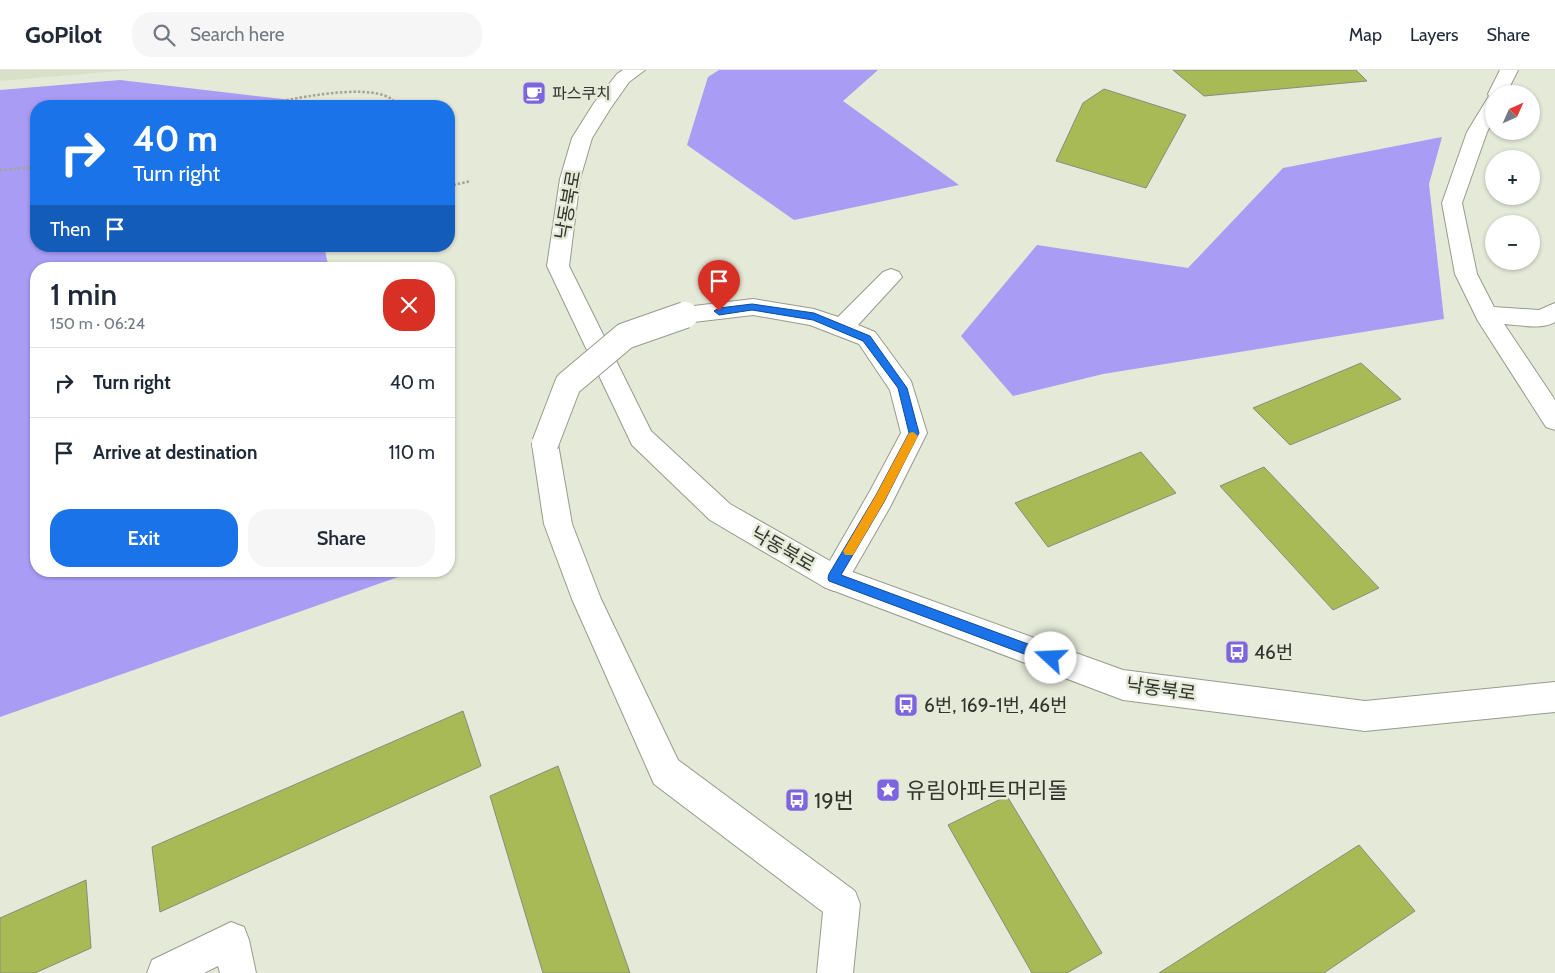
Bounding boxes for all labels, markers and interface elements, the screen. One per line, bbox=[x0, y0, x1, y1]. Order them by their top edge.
search box bbox=[132, 12, 482, 57]
text: GoPilot bbox=[25, 20, 102, 49]
icon: search bbox=[150, 21, 178, 49]
text: Search here bbox=[190, 23, 284, 46]
text: Map bbox=[1349, 24, 1382, 46]
text: Layers bbox=[1410, 24, 1459, 46]
text: Share bbox=[1487, 24, 1530, 46]
cafe icon: 파스쿠치 bbox=[521, 80, 547, 106]
place label: 파스쿠치 bbox=[552, 84, 611, 103]
north arrow bbox=[1485, 85, 1540, 140]
map controls bbox=[1485, 85, 1540, 270]
text: 40 m bbox=[133, 117, 218, 160]
icon: right bbox=[50, 120, 115, 185]
button: + bbox=[1485, 150, 1540, 205]
text: Turn right bbox=[133, 160, 220, 187]
street label: 낙동북로 bbox=[551, 169, 585, 241]
icon: arrive bbox=[101, 215, 129, 243]
button: − bbox=[1485, 215, 1540, 270]
text: Then bbox=[50, 218, 91, 241]
pin bbox=[698, 260, 740, 311]
icon: arrive bbox=[705, 267, 733, 295]
text: 1 min bbox=[50, 276, 117, 313]
button: close bbox=[383, 279, 435, 331]
text: 150 m · 06:24 bbox=[50, 314, 145, 333]
icon: right bbox=[50, 369, 78, 397]
text: Turn right bbox=[93, 371, 171, 394]
text: 40 m bbox=[390, 371, 435, 394]
icon: arrive bbox=[50, 439, 78, 467]
text: Arrive at destination bbox=[93, 441, 257, 464]
text: 110 m bbox=[388, 441, 435, 464]
button: Exit bbox=[50, 509, 238, 567]
button: Share bbox=[248, 509, 435, 567]
street label: 낙동북로 bbox=[747, 522, 819, 576]
position arrow bbox=[1024, 631, 1076, 683]
bus stop icon: 46번 bbox=[1224, 639, 1250, 665]
place label: 46번 bbox=[1254, 641, 1293, 664]
street label: 낙동북로 bbox=[1125, 673, 1197, 705]
bus stop icon: 6번, 169-1번, 46번 bbox=[893, 692, 919, 718]
place label: 6번, 169-1번, 46번 bbox=[924, 694, 1068, 717]
place icon: 유림아파트머리돌 bbox=[875, 777, 901, 803]
place label: 유림아파트머리돌 bbox=[906, 777, 1068, 804]
bus stop icon: 19번 bbox=[784, 787, 810, 813]
place label: 19번 bbox=[814, 787, 854, 814]

